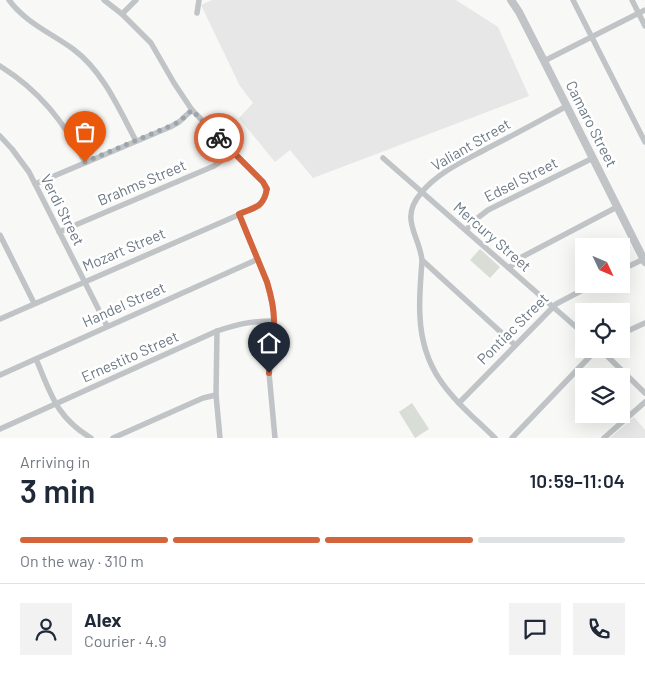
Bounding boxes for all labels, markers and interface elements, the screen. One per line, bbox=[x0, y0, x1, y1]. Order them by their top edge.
street label: Camaro Street bbox=[562, 77, 621, 170]
pin bbox=[64, 111, 106, 162]
courier bbox=[194, 113, 244, 163]
street label: Valiant Street bbox=[428, 114, 513, 174]
icon: bag bbox=[71, 118, 99, 146]
icon: bike bbox=[205, 124, 233, 152]
street label: Edsel Street bbox=[481, 153, 560, 205]
street label: Brahms Street bbox=[95, 155, 188, 209]
street label: Verdi Street bbox=[37, 171, 88, 248]
street label: Mercury Street bbox=[450, 198, 535, 275]
street label: Mozart Street bbox=[79, 224, 168, 275]
north arrow bbox=[575, 238, 630, 292]
map controls bbox=[575, 238, 630, 423]
street label: Handel Street bbox=[79, 278, 168, 330]
street label: Pontiac Street bbox=[473, 289, 552, 368]
button: locate bbox=[575, 303, 630, 358]
pin bbox=[248, 322, 290, 373]
street label: Ernestito Street bbox=[78, 327, 181, 386]
icon: home bbox=[255, 329, 283, 357]
button: layers bbox=[575, 368, 630, 423]
text: Arriving in bbox=[20, 452, 90, 471]
text: 10:59–11:04 bbox=[530, 469, 625, 492]
text: 3 min bbox=[20, 471, 96, 509]
text: On the way · 310 m bbox=[20, 551, 144, 570]
button: person bbox=[20, 603, 72, 655]
button: chat bbox=[509, 603, 561, 655]
button: phone bbox=[573, 603, 625, 655]
text: Alex bbox=[84, 608, 122, 631]
text: Courier · 4.9 bbox=[84, 631, 167, 650]

